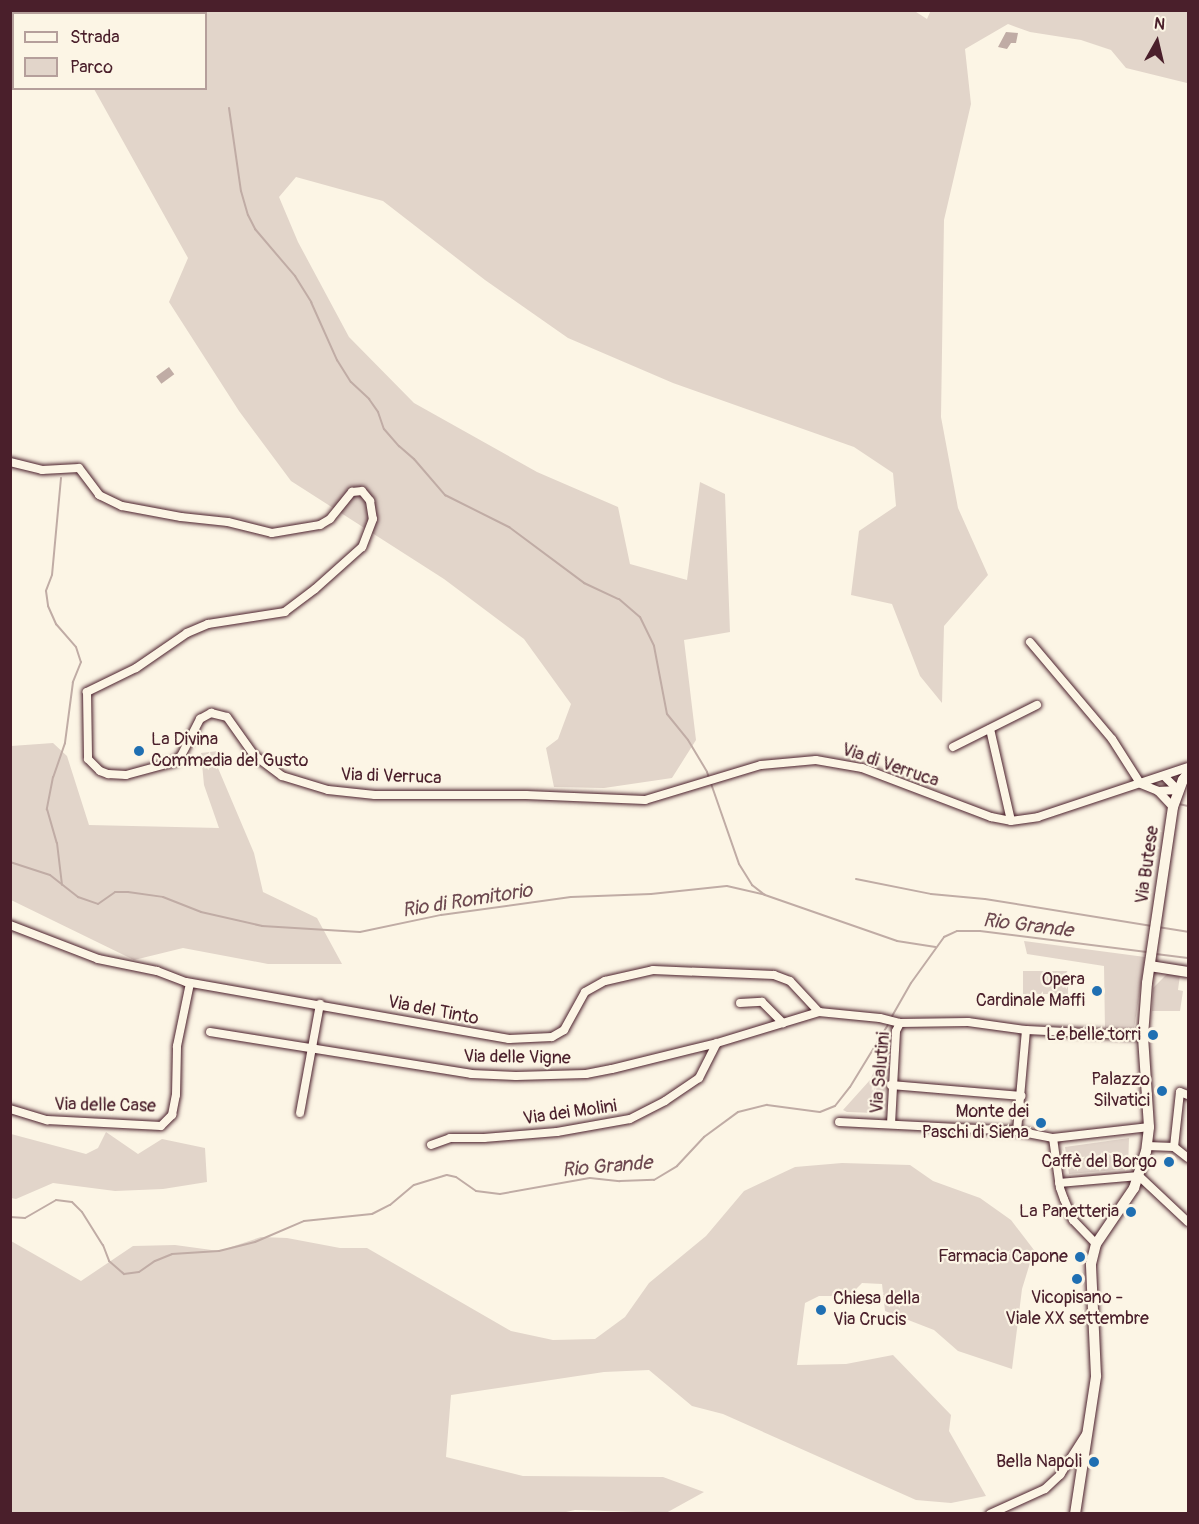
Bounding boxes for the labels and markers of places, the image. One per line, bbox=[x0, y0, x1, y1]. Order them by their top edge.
place label: La Divina Commedia del Gusto bbox=[151, 730, 308, 772]
marker: La Divina Commedia del Gusto bbox=[132, 744, 146, 758]
place label: Opera Cardinale Maffi bbox=[976, 970, 1085, 1012]
marker: Opera Cardinale Maffi bbox=[1090, 984, 1104, 998]
place label: Le belle torri bbox=[1046, 1024, 1141, 1046]
marker: Le belle torri bbox=[1146, 1028, 1160, 1042]
place label: Palazzo Silvatici bbox=[1091, 1070, 1150, 1112]
marker: Palazzo Silvatici bbox=[1155, 1084, 1169, 1098]
place label: Monte dei Paschi di Siena bbox=[922, 1102, 1029, 1144]
marker: Monte dei Paschi di Siena bbox=[1034, 1116, 1048, 1130]
place label: Caffè del Borgo bbox=[1041, 1151, 1157, 1173]
marker: Caffè del Borgo bbox=[1162, 1155, 1176, 1169]
place label: La Panetteria bbox=[1019, 1201, 1119, 1223]
marker: La Panetteria bbox=[1124, 1205, 1138, 1219]
place label: Farmacia Capone bbox=[938, 1246, 1068, 1268]
marker: Farmacia Capone bbox=[1073, 1250, 1087, 1264]
marker: Vicopisano - Viale XX settembre bbox=[1070, 1272, 1084, 1286]
place label: Vicopisano - Viale XX settembre bbox=[1005, 1288, 1149, 1330]
place label: Chiesa della Via Crucis bbox=[833, 1289, 920, 1332]
marker: Chiesa della Via Crucis bbox=[814, 1303, 828, 1317]
place label: Bella Napoli bbox=[996, 1451, 1082, 1473]
marker: Bella Napoli bbox=[1087, 1455, 1101, 1469]

